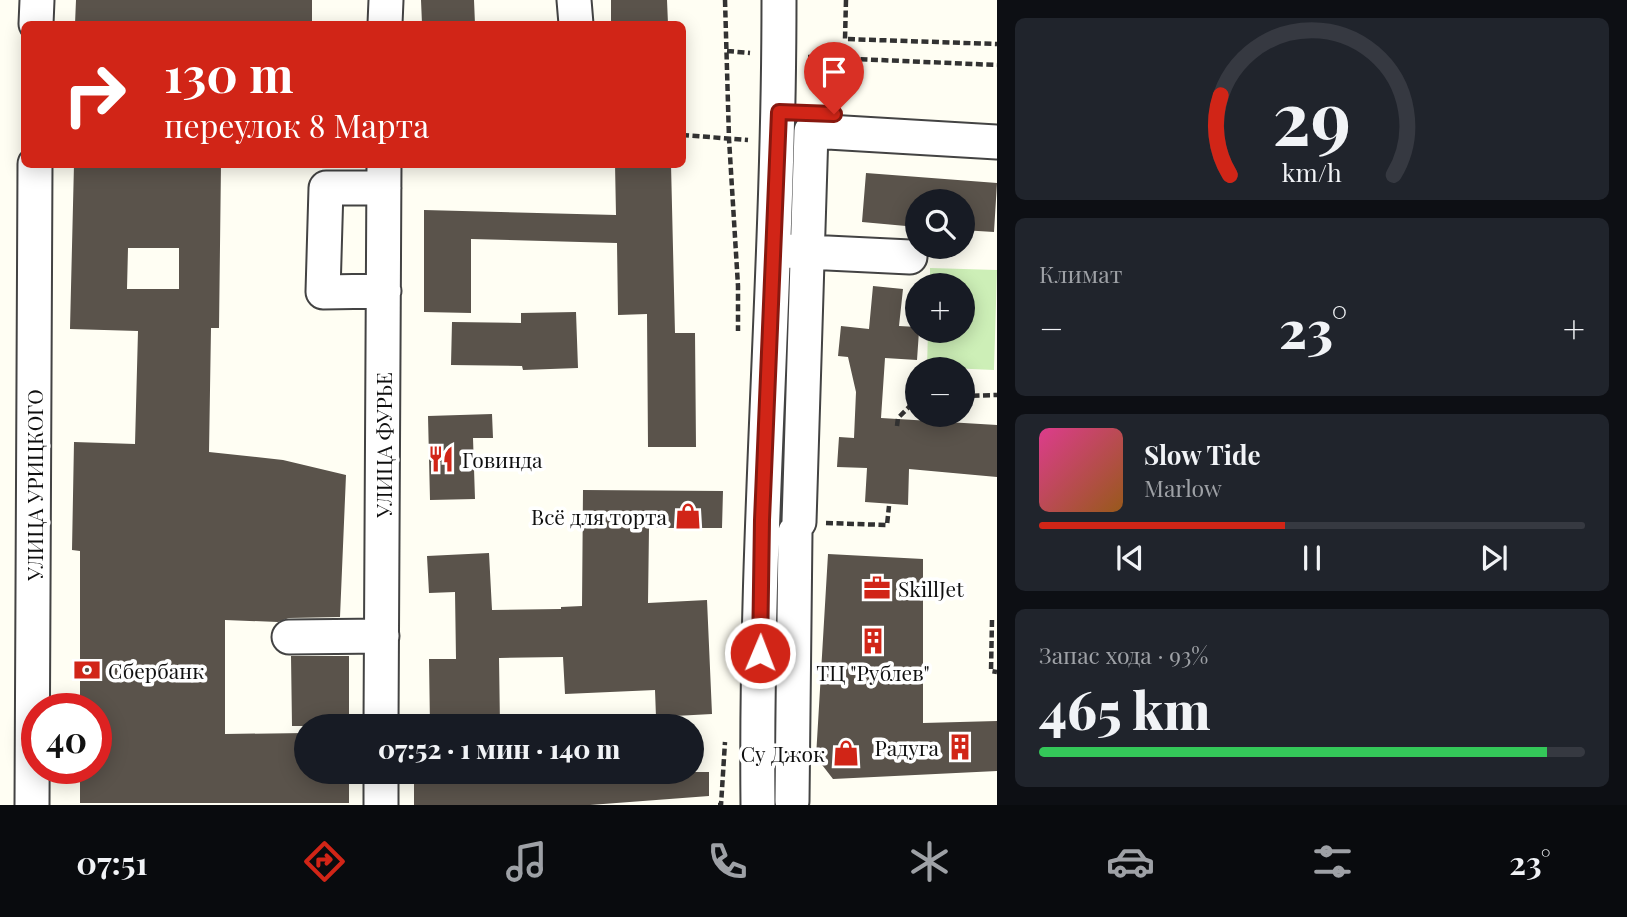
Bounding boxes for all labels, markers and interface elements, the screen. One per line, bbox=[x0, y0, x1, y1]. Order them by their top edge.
text: 130 m bbox=[164, 40, 294, 105]
pin bbox=[804, 42, 864, 114]
icon: right bbox=[49, 49, 140, 140]
icon: arrive bbox=[815, 53, 853, 91]
text: 29 bbox=[1273, 66, 1351, 163]
text: переулок 8 Марта bbox=[164, 103, 429, 146]
text: km/h bbox=[1282, 155, 1342, 188]
map controls bbox=[905, 189, 975, 427]
button: search bbox=[905, 189, 975, 259]
text: Климат bbox=[1039, 258, 1122, 289]
button: + bbox=[905, 273, 975, 343]
text: 23° bbox=[1279, 293, 1347, 362]
text: − bbox=[1039, 302, 1064, 353]
text: + bbox=[1563, 302, 1585, 353]
button: − bbox=[905, 357, 975, 427]
street label: УЛИЦА ФУРЬЕ bbox=[369, 372, 397, 519]
street label: УЛИЦА УРИЦКОГО bbox=[20, 389, 48, 582]
text: Slow Tide bbox=[1144, 437, 1261, 472]
restaurant icon: Говинда bbox=[426, 444, 456, 474]
place label: Говинда bbox=[462, 445, 543, 473]
text: Marlow bbox=[1144, 472, 1222, 503]
shop icon: Всё для торта bbox=[673, 501, 703, 531]
place label: Всё для торта bbox=[531, 502, 668, 530]
icon: previous bbox=[1111, 539, 1149, 577]
icon: pause bbox=[1293, 539, 1331, 577]
icon: next bbox=[1475, 539, 1513, 577]
office icon: SkillJet bbox=[862, 573, 892, 603]
place label: SkillJet bbox=[898, 574, 964, 602]
position arrow bbox=[723, 616, 797, 690]
building icon: ТЦ "Рублев" bbox=[858, 626, 888, 656]
text: Запас хода · 93% bbox=[1039, 639, 1208, 670]
bank icon: Сбербанк bbox=[72, 655, 102, 685]
place label: Сбербанк bbox=[108, 656, 204, 684]
place label: ТЦ "Рублев" bbox=[816, 658, 930, 686]
text: 465 km bbox=[1039, 674, 1211, 743]
speed limit sign: 40 bbox=[21, 693, 112, 784]
text: 07:52 · 1 мин · 140 m bbox=[378, 731, 620, 766]
building icon: Радуга bbox=[945, 732, 975, 762]
place label: Радуга bbox=[875, 733, 940, 761]
shop icon: Су Джок bbox=[831, 738, 861, 768]
place label: Су Джок bbox=[741, 739, 825, 767]
icon: directions bbox=[300, 837, 349, 886]
icon: music bbox=[502, 837, 551, 886]
icon: phone bbox=[703, 837, 752, 886]
icon: climate bbox=[905, 837, 954, 886]
icon: car bbox=[1106, 837, 1155, 886]
icon: filters bbox=[1308, 837, 1357, 886]
text: 07:51 bbox=[76, 840, 148, 883]
text: 23° bbox=[1509, 840, 1551, 883]

